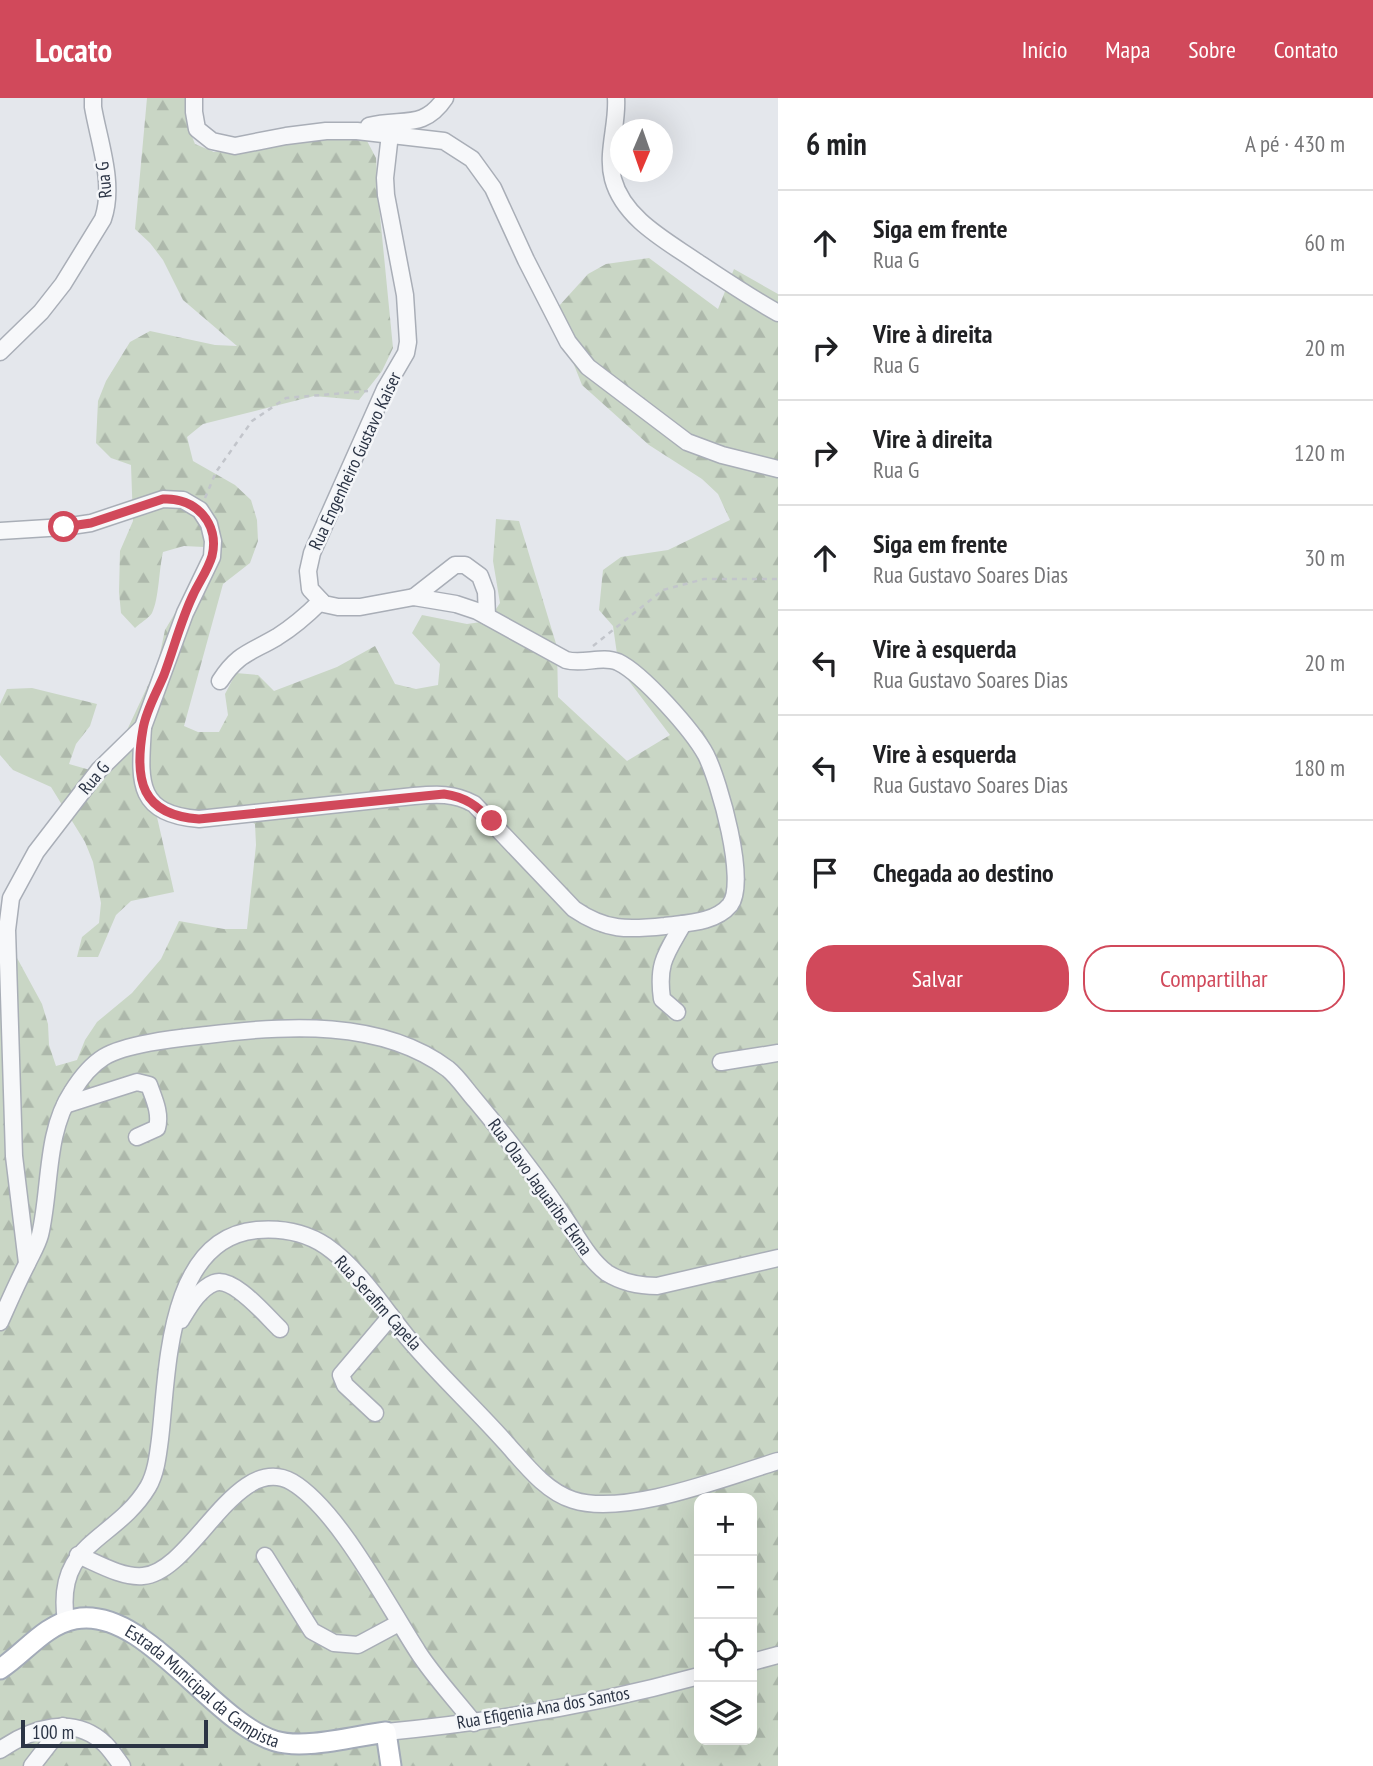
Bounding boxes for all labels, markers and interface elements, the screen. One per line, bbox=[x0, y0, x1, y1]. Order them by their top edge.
text: Locato bbox=[35, 28, 112, 71]
text: Início bbox=[1022, 34, 1067, 65]
text: Mapa bbox=[1105, 34, 1150, 65]
text: Sobre bbox=[1188, 34, 1236, 65]
text: Contato bbox=[1274, 34, 1338, 65]
north arrow bbox=[610, 119, 673, 182]
text: 6 min bbox=[806, 124, 867, 163]
text: A pé · 430 m bbox=[1245, 129, 1345, 158]
street label: Rua G bbox=[90, 161, 117, 199]
text: Siga em frente bbox=[873, 212, 1008, 245]
icon: ahead bbox=[806, 224, 844, 262]
text: 60 m bbox=[1304, 228, 1345, 257]
text: Rua G bbox=[873, 245, 919, 274]
text: Vire à direita bbox=[873, 317, 992, 350]
icon: right bbox=[806, 329, 844, 367]
text: 20 m bbox=[1304, 333, 1345, 362]
text: Rua G bbox=[873, 350, 919, 379]
street label: Rua Engenheiro Gustavo Kaiser bbox=[303, 368, 406, 553]
text: Vire à direita bbox=[873, 422, 992, 455]
icon: right bbox=[806, 434, 844, 472]
text: 120 m bbox=[1294, 438, 1345, 467]
text: Rua G bbox=[873, 455, 919, 484]
route start bbox=[48, 511, 79, 542]
text: Siga em frente bbox=[873, 527, 1008, 560]
icon: ahead bbox=[806, 539, 844, 577]
text: 30 m bbox=[1304, 543, 1345, 572]
text: Rua Gustavo Soares Dias bbox=[873, 560, 1068, 589]
text: Vire à esquerda bbox=[873, 632, 1016, 665]
icon: left bbox=[806, 644, 844, 682]
text: 20 m bbox=[1304, 648, 1345, 677]
text: Rua Gustavo Soares Dias bbox=[873, 665, 1068, 694]
text: Vire à esquerda bbox=[873, 737, 1016, 770]
icon: left bbox=[806, 749, 844, 787]
text: 180 m bbox=[1294, 753, 1345, 782]
street label: Rua G bbox=[73, 756, 114, 799]
text: Rua Gustavo Soares Dias bbox=[873, 770, 1068, 799]
route end bbox=[476, 805, 507, 836]
icon: arrive bbox=[806, 854, 844, 892]
text: Chegada ao destino bbox=[873, 856, 1054, 889]
button: Salvar bbox=[806, 945, 1069, 1012]
button: Compartilhar bbox=[1083, 945, 1345, 1012]
street label: Rua Olavo Jaguaribe Ekma bbox=[483, 1114, 598, 1259]
street label: Rua Serafim Capela bbox=[330, 1250, 427, 1355]
map controls bbox=[694, 1493, 757, 1745]
button: + bbox=[694, 1493, 757, 1556]
button: − bbox=[694, 1556, 757, 1619]
street label: Estrada Municipal da Campista bbox=[121, 1619, 282, 1753]
button: locate bbox=[694, 1619, 757, 1682]
street label: Rua Efigenia Ana dos Santos bbox=[455, 1681, 631, 1734]
button: layers bbox=[694, 1682, 757, 1745]
scale bar bbox=[21, 1717, 208, 1749]
text: 100 m bbox=[32, 1720, 74, 1744]

